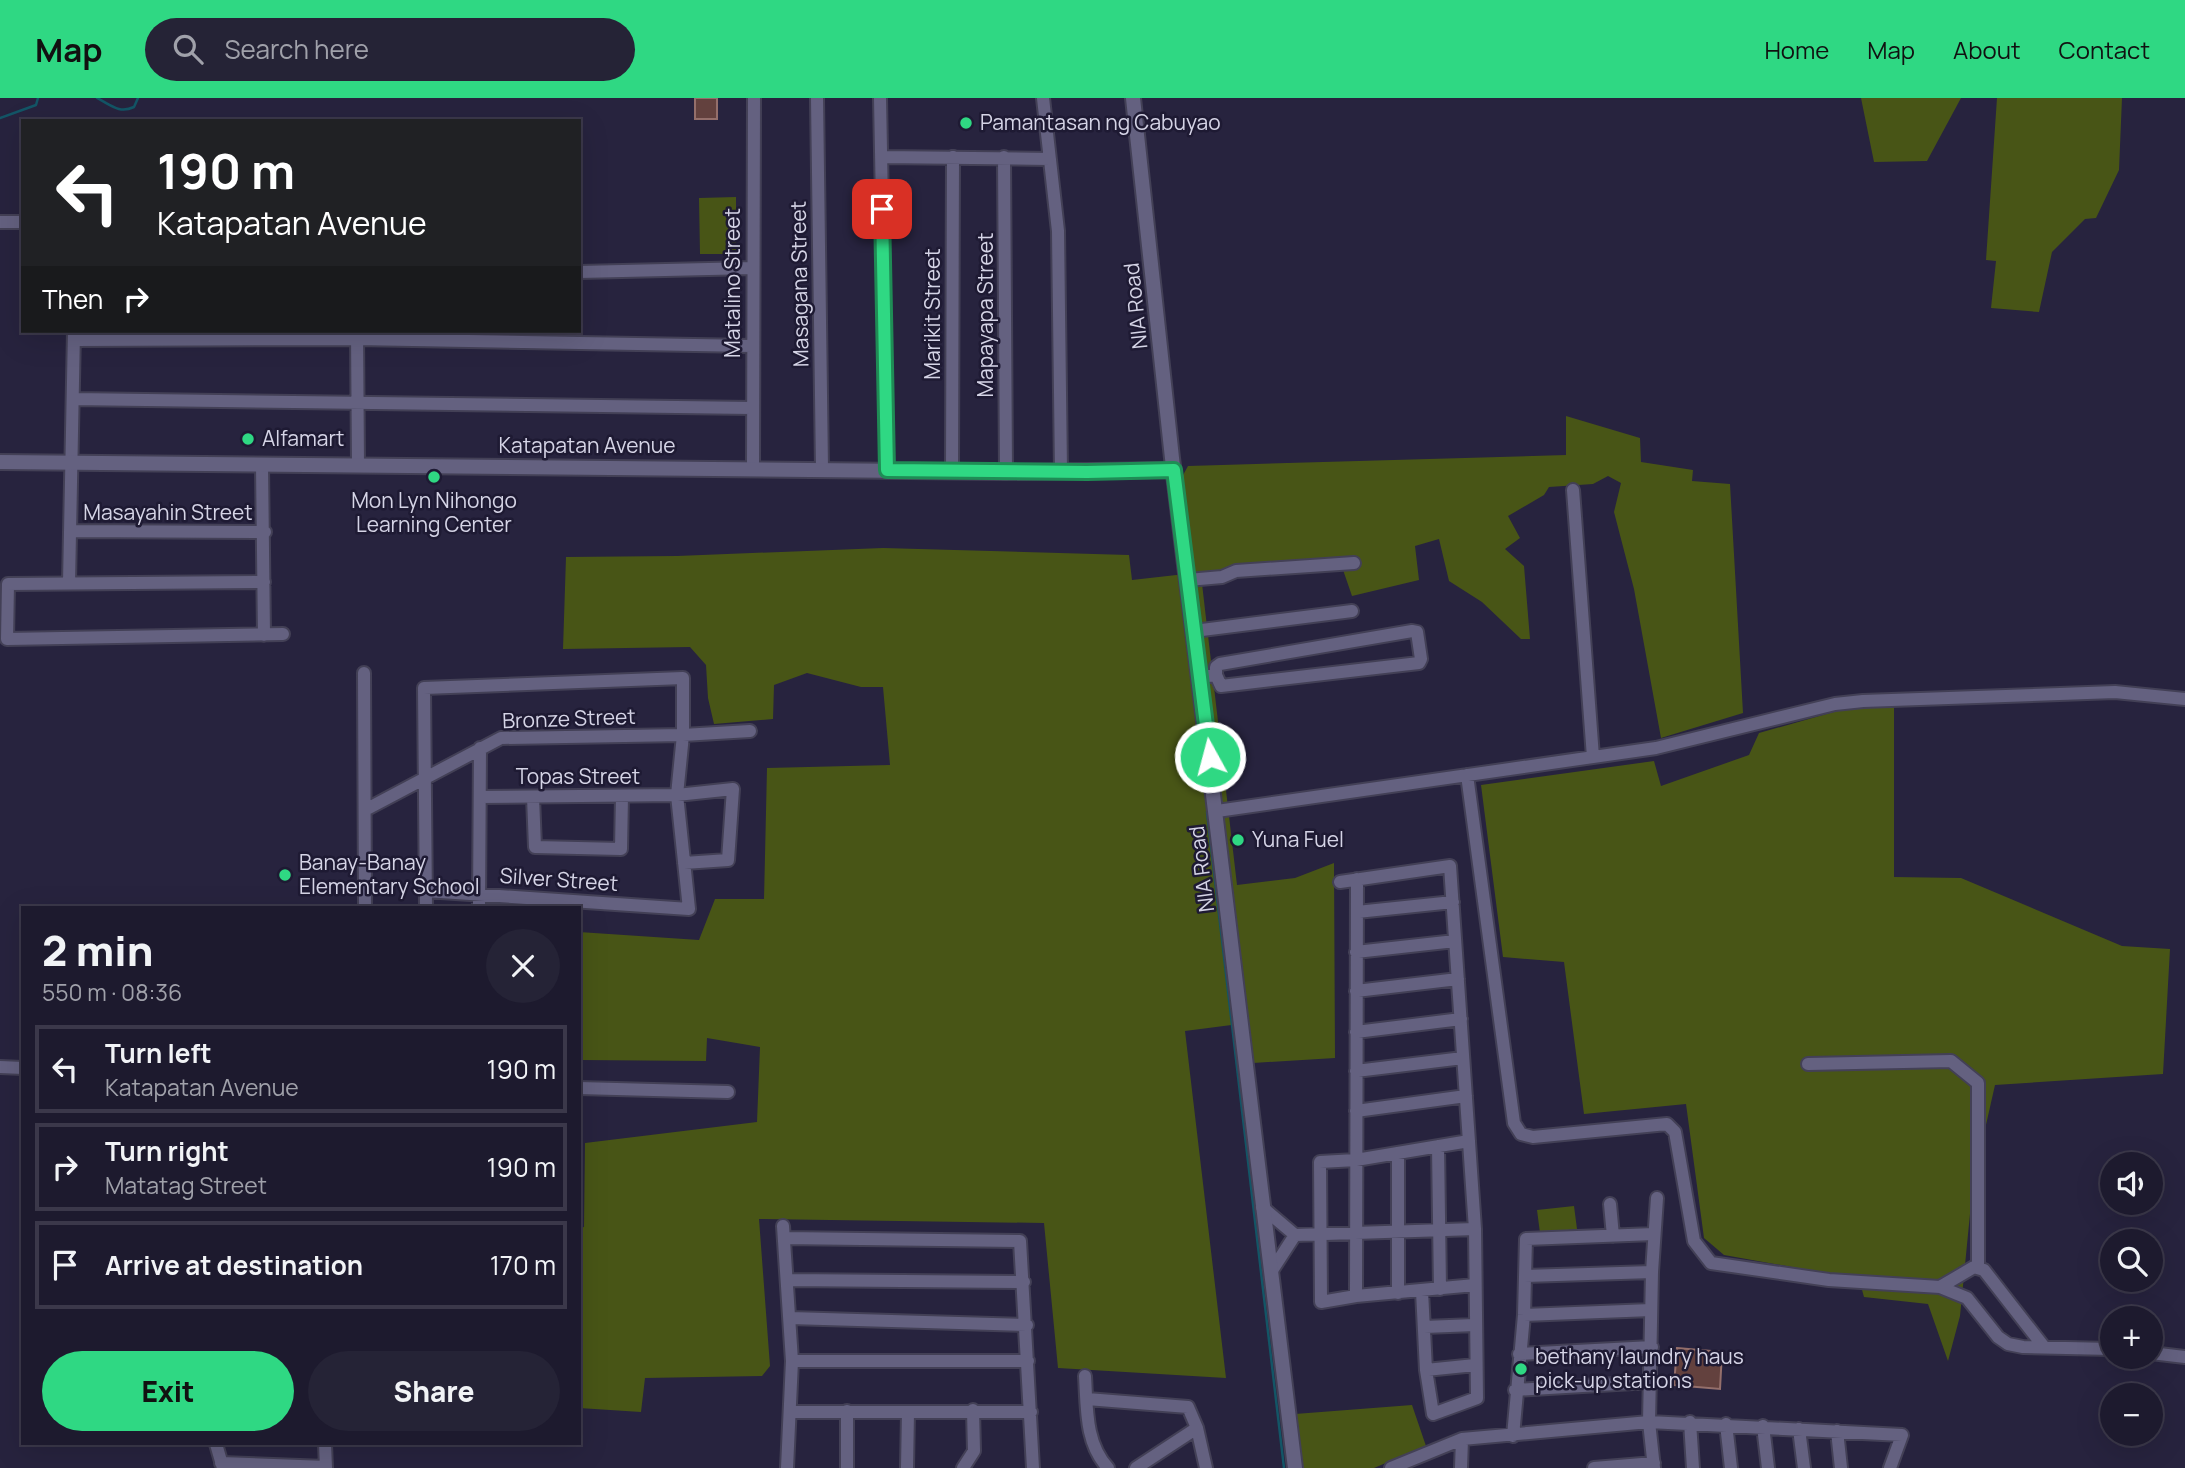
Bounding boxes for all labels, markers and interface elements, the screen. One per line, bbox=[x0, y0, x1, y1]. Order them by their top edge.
search box bbox=[145, 18, 635, 81]
text: Map bbox=[35, 27, 103, 72]
icon: search bbox=[169, 30, 207, 68]
text: Search here bbox=[225, 31, 369, 67]
text: Home bbox=[1764, 33, 1829, 66]
text: Map bbox=[1867, 33, 1915, 66]
text: About bbox=[1953, 33, 2021, 66]
text: Contact bbox=[2059, 33, 2150, 66]
place label: Pamantasan ng Cabuyao bbox=[980, 108, 1221, 136]
marker: Pamantasan ng Cabuyao bbox=[958, 115, 974, 131]
text: 190 m bbox=[157, 137, 295, 204]
icon: left bbox=[42, 147, 133, 238]
pin bbox=[852, 179, 912, 239]
icon: arrive bbox=[863, 190, 901, 228]
text: Katapatan Avenue bbox=[157, 201, 427, 245]
street label: Masagana Street bbox=[784, 201, 814, 367]
street label: Matalino Street bbox=[718, 208, 746, 358]
street label: Mapayapa Street bbox=[971, 232, 999, 398]
street label: Marikit Street bbox=[918, 248, 946, 380]
street label: NIA Road bbox=[1117, 262, 1153, 351]
icon: right bbox=[117, 280, 155, 318]
text: Then bbox=[42, 281, 103, 317]
place label: Alfamart bbox=[262, 424, 344, 452]
marker: Alfamart bbox=[240, 431, 256, 447]
street label: Katapatan Avenue bbox=[499, 431, 675, 459]
marker: Mon Lyn Nihongo Learning Center bbox=[426, 469, 442, 485]
place label: Mon Lyn Nihongo Learning Center bbox=[351, 486, 517, 538]
street label: Masayahin Street bbox=[83, 498, 253, 526]
street label: Bronze Street bbox=[502, 702, 636, 734]
position arrow bbox=[1173, 720, 1247, 794]
street label: Topas Street bbox=[516, 762, 640, 790]
street label: NIA Road bbox=[1182, 824, 1220, 914]
place label: Yuna Fuel bbox=[1252, 825, 1344, 853]
marker: Yuna Fuel bbox=[1230, 832, 1246, 848]
place label: Banay-Banay Elementary School bbox=[299, 848, 480, 900]
street label: Silver Street bbox=[499, 861, 619, 897]
marker: Banay-Banay Elementary School bbox=[277, 867, 293, 883]
text: 2 min bbox=[42, 921, 153, 979]
button: close bbox=[486, 929, 560, 1003]
text: 550 m · 08:36 bbox=[42, 976, 182, 1008]
text: Turn left bbox=[105, 1035, 212, 1071]
icon: left bbox=[46, 1050, 84, 1088]
text: 190 m bbox=[487, 1051, 556, 1087]
text: Katapatan Avenue bbox=[105, 1071, 299, 1103]
text: Turn right bbox=[105, 1133, 229, 1169]
icon: right bbox=[46, 1148, 84, 1186]
text: 190 m bbox=[487, 1149, 556, 1185]
map controls bbox=[2100, 1152, 2163, 1446]
button: sound bbox=[2100, 1152, 2163, 1215]
text: Matatag Street bbox=[105, 1169, 267, 1201]
button: search bbox=[2100, 1229, 2163, 1292]
icon: arrive bbox=[46, 1246, 84, 1284]
text: Arrive at destination bbox=[105, 1247, 363, 1283]
text: 170 m bbox=[490, 1247, 556, 1283]
button: + bbox=[2100, 1306, 2163, 1369]
place label: bethany laundry haus pick-up stations bbox=[1535, 1342, 1744, 1394]
button: Exit bbox=[42, 1351, 294, 1431]
button: Share bbox=[308, 1351, 560, 1431]
marker: bethany laundry haus pick-up stations bbox=[1513, 1361, 1529, 1377]
button: − bbox=[2100, 1383, 2163, 1446]

